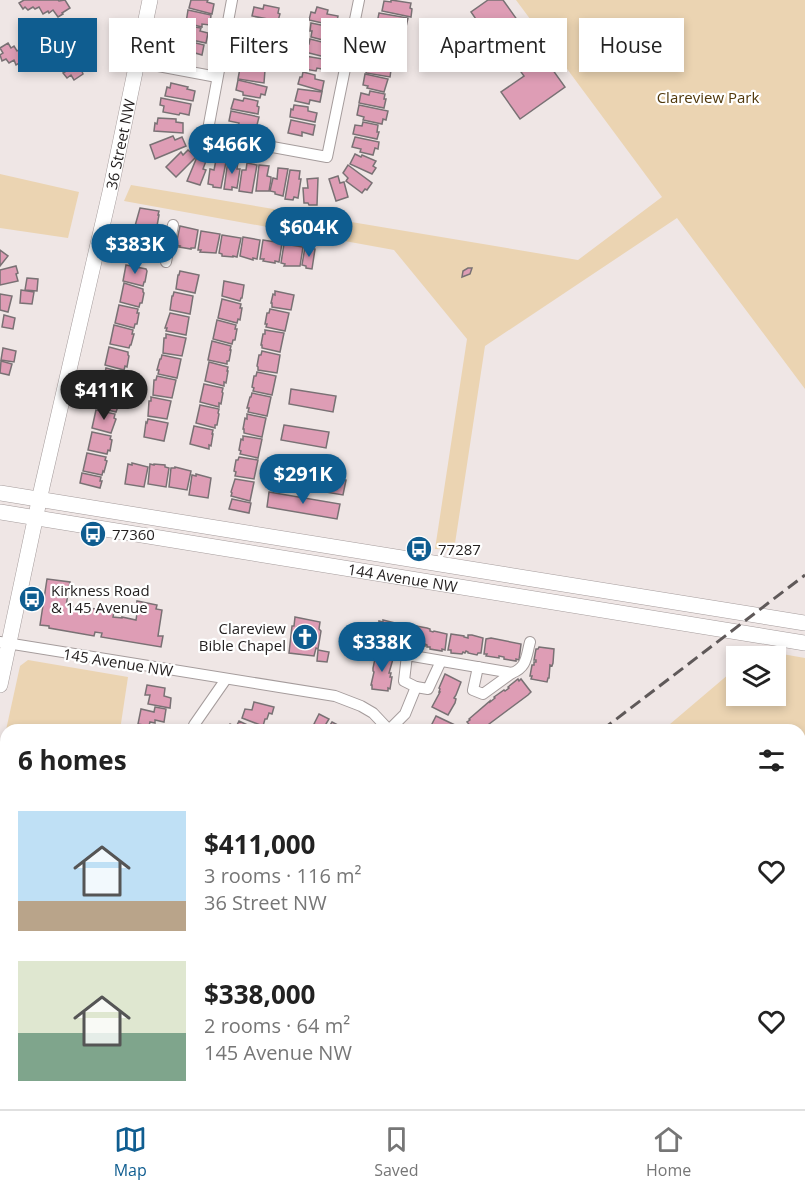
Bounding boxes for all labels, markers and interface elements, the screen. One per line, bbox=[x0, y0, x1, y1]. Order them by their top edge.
chip: Buy bbox=[18, 18, 97, 72]
chip: Rent bbox=[109, 18, 196, 72]
chip: Filters bbox=[208, 18, 309, 72]
chip: New bbox=[321, 18, 407, 72]
chip: Apartment bbox=[419, 18, 567, 72]
chip: House bbox=[579, 18, 684, 72]
park label: Clareview Park bbox=[657, 87, 759, 107]
street label: 36 Street NW bbox=[101, 97, 139, 191]
pin: $466K bbox=[190, 124, 274, 175]
text: $466K bbox=[202, 130, 262, 157]
pin: $604K bbox=[267, 207, 351, 258]
text: $604K bbox=[279, 213, 339, 240]
pin: $383K bbox=[93, 224, 177, 275]
text: $383K bbox=[105, 230, 165, 257]
pin: $411K bbox=[62, 370, 146, 421]
text: $411K bbox=[74, 376, 134, 403]
pin: $291K bbox=[261, 454, 345, 505]
text: $291K bbox=[273, 460, 333, 487]
bus stop icon: 77360 bbox=[78, 519, 108, 549]
place label: 77360 bbox=[112, 524, 155, 544]
bus stop icon: 77287 bbox=[404, 534, 434, 564]
place label: 77287 bbox=[438, 539, 481, 559]
street label: 144 Avenue NW bbox=[346, 559, 459, 596]
place label: Kirkness Road & 145 Avenue bbox=[51, 580, 150, 617]
bus stop icon: Kirkness Road & 145 Avenue bbox=[17, 584, 47, 614]
place label: Clareview Bible Chapel bbox=[199, 618, 286, 655]
church icon: Clareview Bible Chapel bbox=[290, 622, 320, 652]
pin: $338K bbox=[340, 622, 424, 673]
text: $338K bbox=[352, 628, 412, 655]
street label: 145 Avenue NW bbox=[62, 643, 174, 681]
map controls bbox=[726, 646, 786, 706]
button: layers bbox=[726, 646, 786, 706]
text: 6 homes bbox=[18, 742, 127, 778]
icon: filters bbox=[755, 744, 788, 777]
text: $411,000 bbox=[204, 826, 315, 862]
icon: home bbox=[66, 835, 138, 907]
icon: heart bbox=[755, 855, 788, 888]
text: 3 rooms · 116 m² bbox=[204, 862, 362, 889]
text: 36 Street NW bbox=[204, 889, 327, 916]
text: $338,000 bbox=[204, 976, 315, 1012]
icon: home bbox=[66, 985, 138, 1057]
icon: heart bbox=[755, 1005, 788, 1038]
text: 2 rooms · 64 m² bbox=[204, 1012, 350, 1039]
text: 145 Avenue NW bbox=[204, 1039, 352, 1066]
tab: Map bbox=[114, 1123, 147, 1181]
tab: Saved bbox=[374, 1123, 419, 1181]
tab: Home bbox=[646, 1123, 691, 1181]

